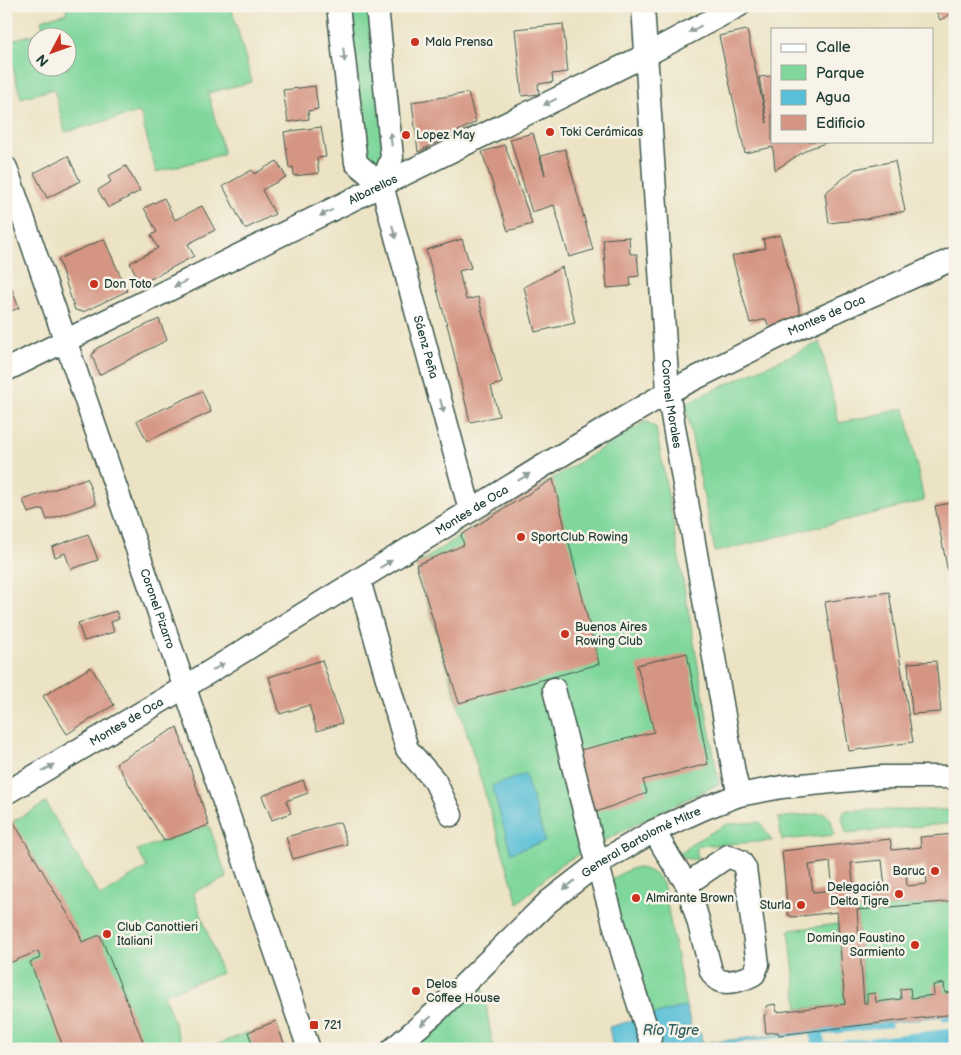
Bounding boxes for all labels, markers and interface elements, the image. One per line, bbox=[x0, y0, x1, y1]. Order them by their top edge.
one-way arrow bbox=[688, 25, 702, 33]
north arrow bbox=[28, 28, 78, 78]
legend bbox=[771, 28, 934, 142]
place label: Mala Prensa bbox=[425, 35, 493, 50]
marker: Mala Prensa bbox=[409, 36, 421, 48]
text: Calle bbox=[816, 38, 851, 57]
one-way arrow bbox=[340, 47, 348, 63]
text: N bbox=[33, 51, 52, 70]
text: Parque bbox=[816, 64, 865, 83]
text: Agua bbox=[816, 88, 850, 107]
one-way arrow bbox=[543, 98, 557, 106]
text: Edificio bbox=[816, 114, 865, 133]
place label: Toki Cerámicas bbox=[560, 125, 643, 140]
marker: Toki Cerámicas bbox=[544, 126, 556, 138]
place label: Lopez May bbox=[416, 128, 476, 143]
marker: Lopez May bbox=[400, 129, 412, 141]
one-way arrow bbox=[386, 130, 394, 146]
street label: Albarellos bbox=[346, 171, 400, 208]
one-way arrow bbox=[319, 209, 333, 217]
one-way arrow bbox=[391, 225, 399, 240]
place label: Don Toto bbox=[104, 277, 152, 292]
marker: Don Toto bbox=[88, 278, 100, 290]
one-way arrow bbox=[173, 280, 187, 288]
street label: Montes de Oca bbox=[785, 292, 868, 339]
street label: Sáenz Peña bbox=[410, 314, 442, 380]
street label: Coronel Morales bbox=[658, 359, 685, 450]
one-way arrow bbox=[438, 399, 446, 414]
one-way arrow bbox=[517, 473, 530, 482]
street label: Montes de Oca bbox=[432, 482, 511, 538]
place label: SportClub Rowing bbox=[531, 530, 628, 545]
marker: SportClub Rowing bbox=[515, 531, 527, 543]
one-way arrow bbox=[380, 559, 393, 568]
street label: Coronel Pizarro bbox=[137, 566, 178, 651]
place label: Buenos Aires Rowing Club bbox=[575, 620, 647, 649]
marker: Buenos Aires Rowing Club bbox=[559, 628, 571, 640]
one-way arrow bbox=[211, 662, 224, 671]
street label: Montes de Oca bbox=[87, 694, 166, 749]
one-way arrow bbox=[42, 763, 55, 772]
street label: General Bartolomé Mitre bbox=[578, 803, 703, 881]
place label: Baruc bbox=[893, 864, 925, 879]
marker: Baruc bbox=[929, 865, 941, 877]
one-way arrow bbox=[563, 879, 576, 890]
place label: Delegación Delta Tigre bbox=[827, 880, 889, 909]
marker: Delegación Delta Tigre bbox=[893, 888, 905, 900]
place label: Almirante Brown bbox=[646, 891, 734, 906]
marker: Almirante Brown bbox=[630, 892, 642, 904]
place label: Sturla bbox=[760, 898, 791, 913]
marker: Sturla bbox=[795, 899, 807, 911]
place label: Club Canottieri Italiani bbox=[117, 920, 198, 949]
marker: Club Canottieri Italiani bbox=[101, 928, 113, 940]
place label: Domingo Faustino Sarmiento bbox=[807, 931, 905, 960]
marker: Domingo Faustino Sarmiento bbox=[909, 939, 921, 951]
place label: Delos Coffee House bbox=[426, 977, 500, 1006]
marker: Delos Coffee House bbox=[410, 985, 422, 997]
one-way arrow bbox=[420, 1015, 433, 1026]
place label: 721 bbox=[324, 1018, 341, 1033]
marker: 721 bbox=[308, 1019, 320, 1031]
water label: Río Tigre bbox=[643, 1022, 699, 1039]

